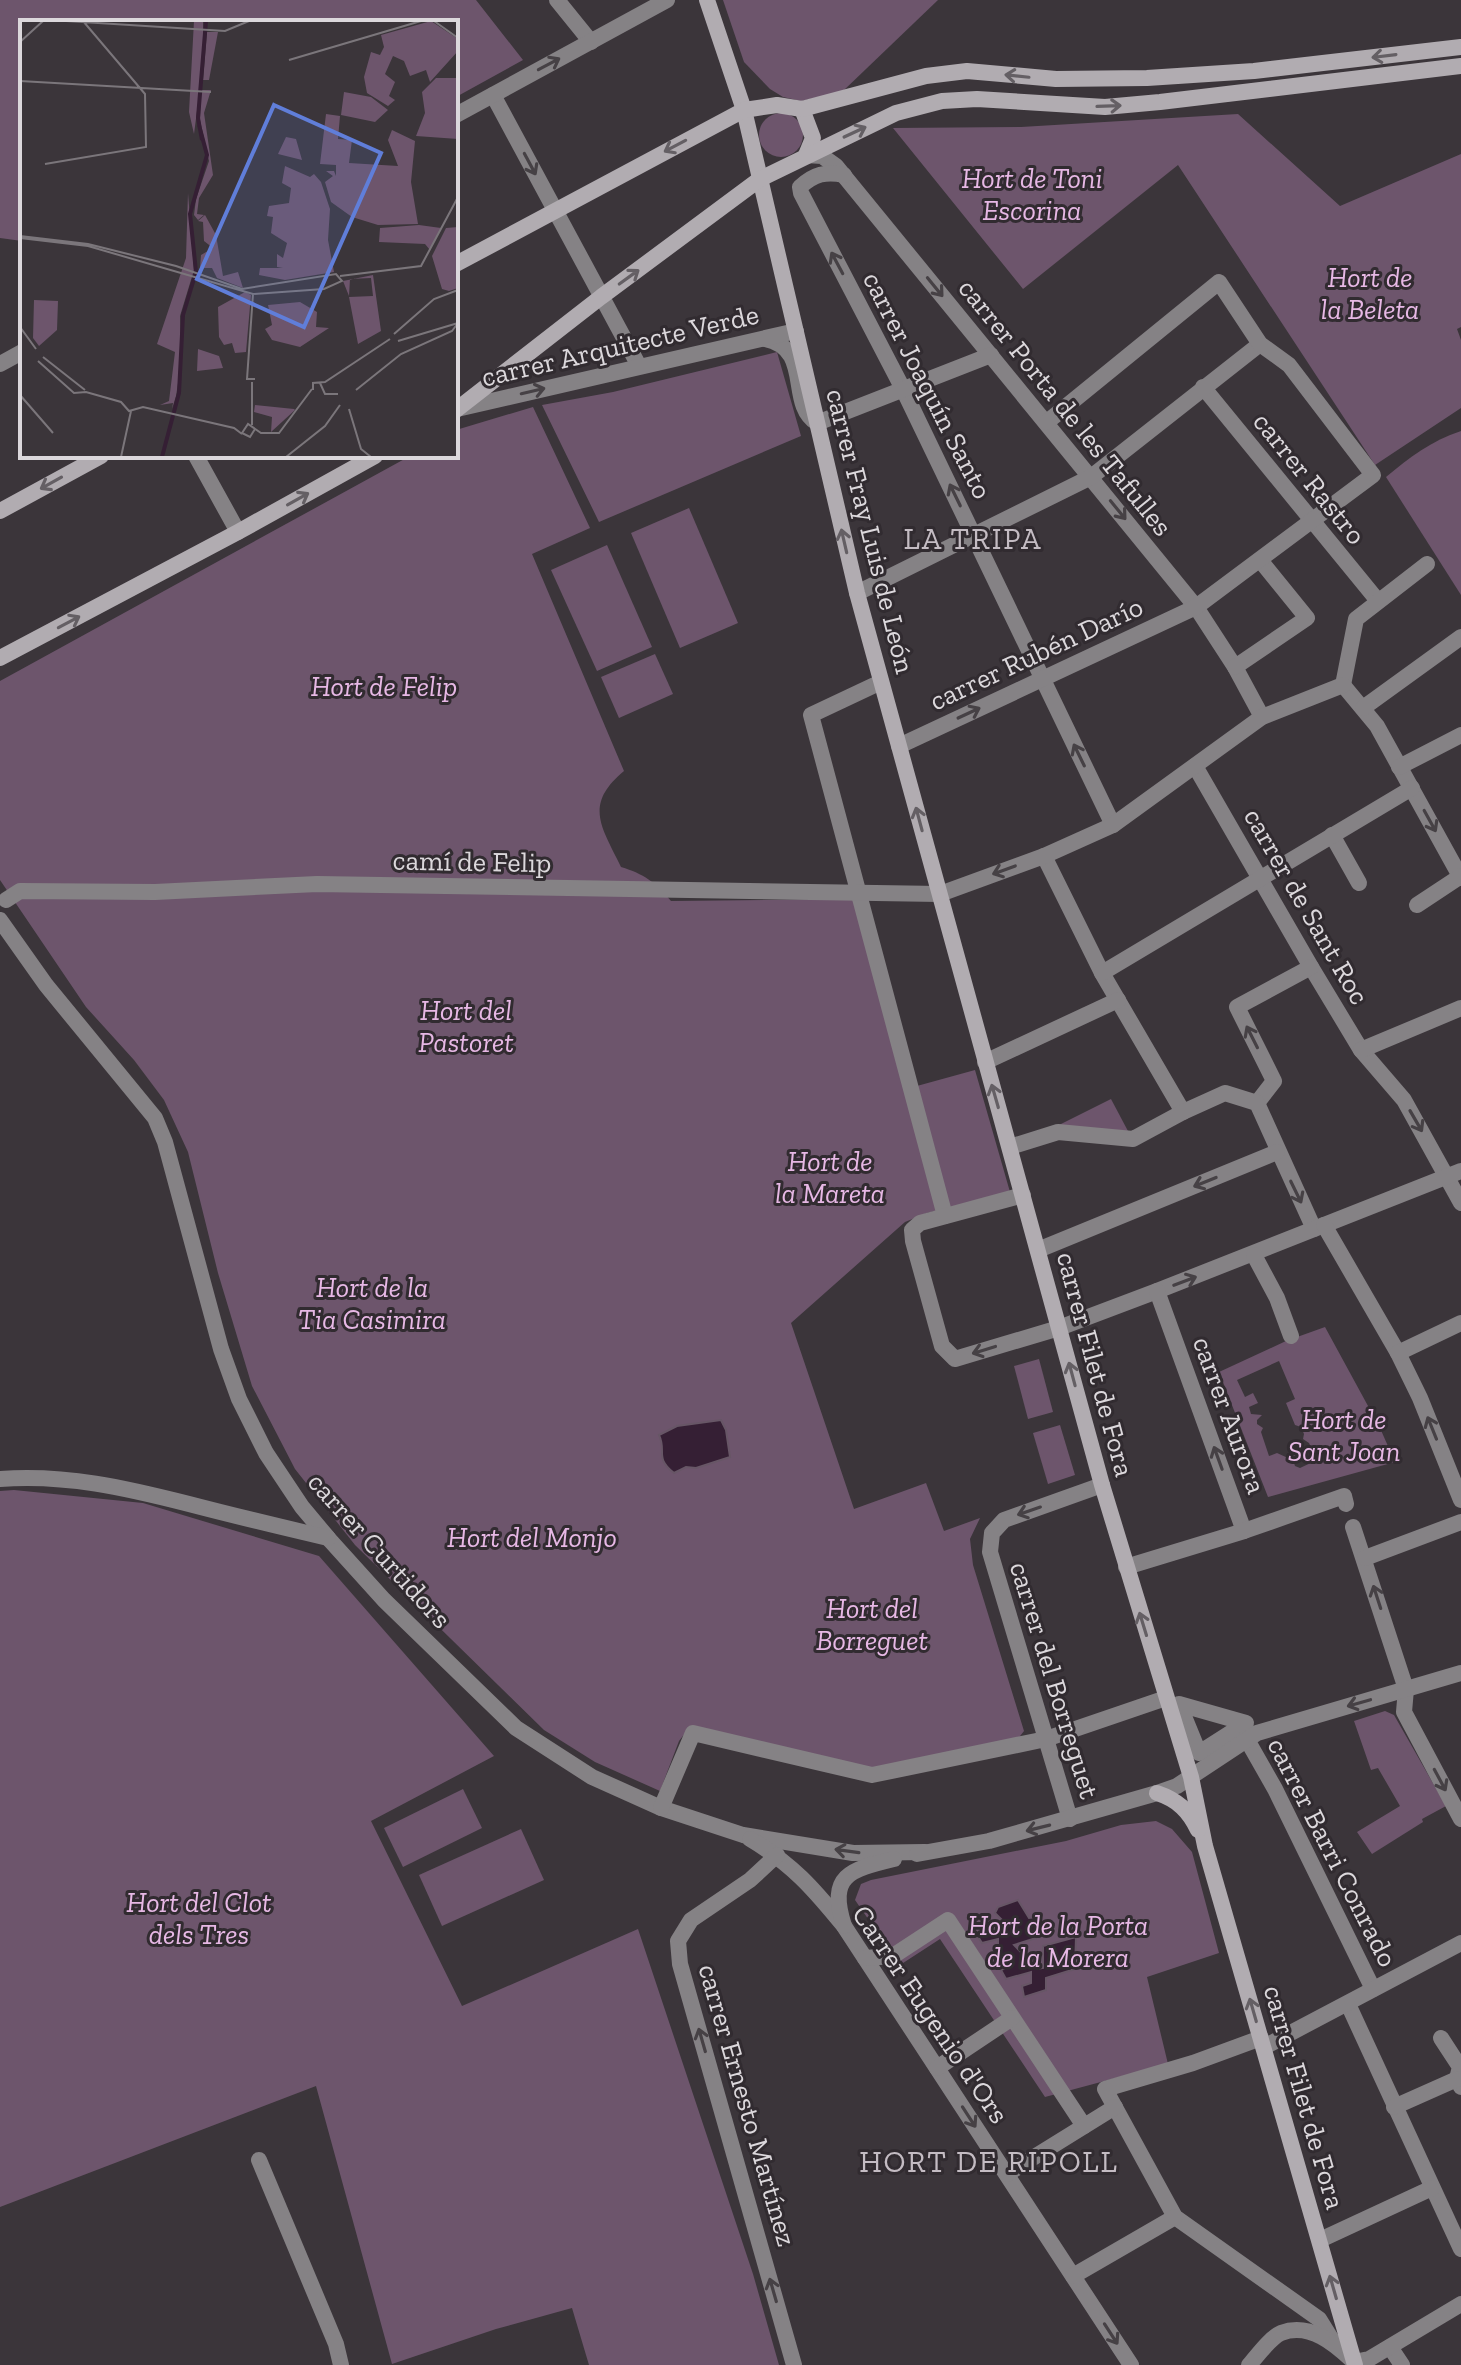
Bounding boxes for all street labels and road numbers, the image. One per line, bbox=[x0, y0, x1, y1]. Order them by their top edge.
street label: carrer Joaquín Santo bbox=[856, 266, 999, 504]
street label: carrer Porta de les Tafulles bbox=[952, 272, 1180, 543]
street label: carrer Arquitecte Verde bbox=[478, 298, 762, 393]
street label: carrer Fray Luis de León bbox=[819, 385, 922, 677]
street label: carrer Rastro bbox=[1246, 406, 1373, 551]
street label: carrer Rubén Darío bbox=[924, 590, 1148, 717]
street label: carrer de Sant Roc bbox=[1237, 802, 1376, 1010]
street label: camí de Felip bbox=[392, 844, 552, 879]
street label: carrer Filet de Fora bbox=[1050, 1248, 1141, 1481]
street label: carrer Aurora bbox=[1186, 1332, 1273, 1499]
street label: carrer Curtidors bbox=[301, 1466, 458, 1635]
street label: carrer del Borreguet bbox=[1003, 1558, 1106, 1803]
street label: carrer Barri Conrado bbox=[1261, 1732, 1405, 1972]
street label: Carrer Eugenio d'Ors bbox=[845, 1899, 1016, 2130]
street label: carrer Ernesto Martínez bbox=[691, 1960, 804, 2250]
street label: carrer Filet de Fora bbox=[1257, 1981, 1352, 2213]

